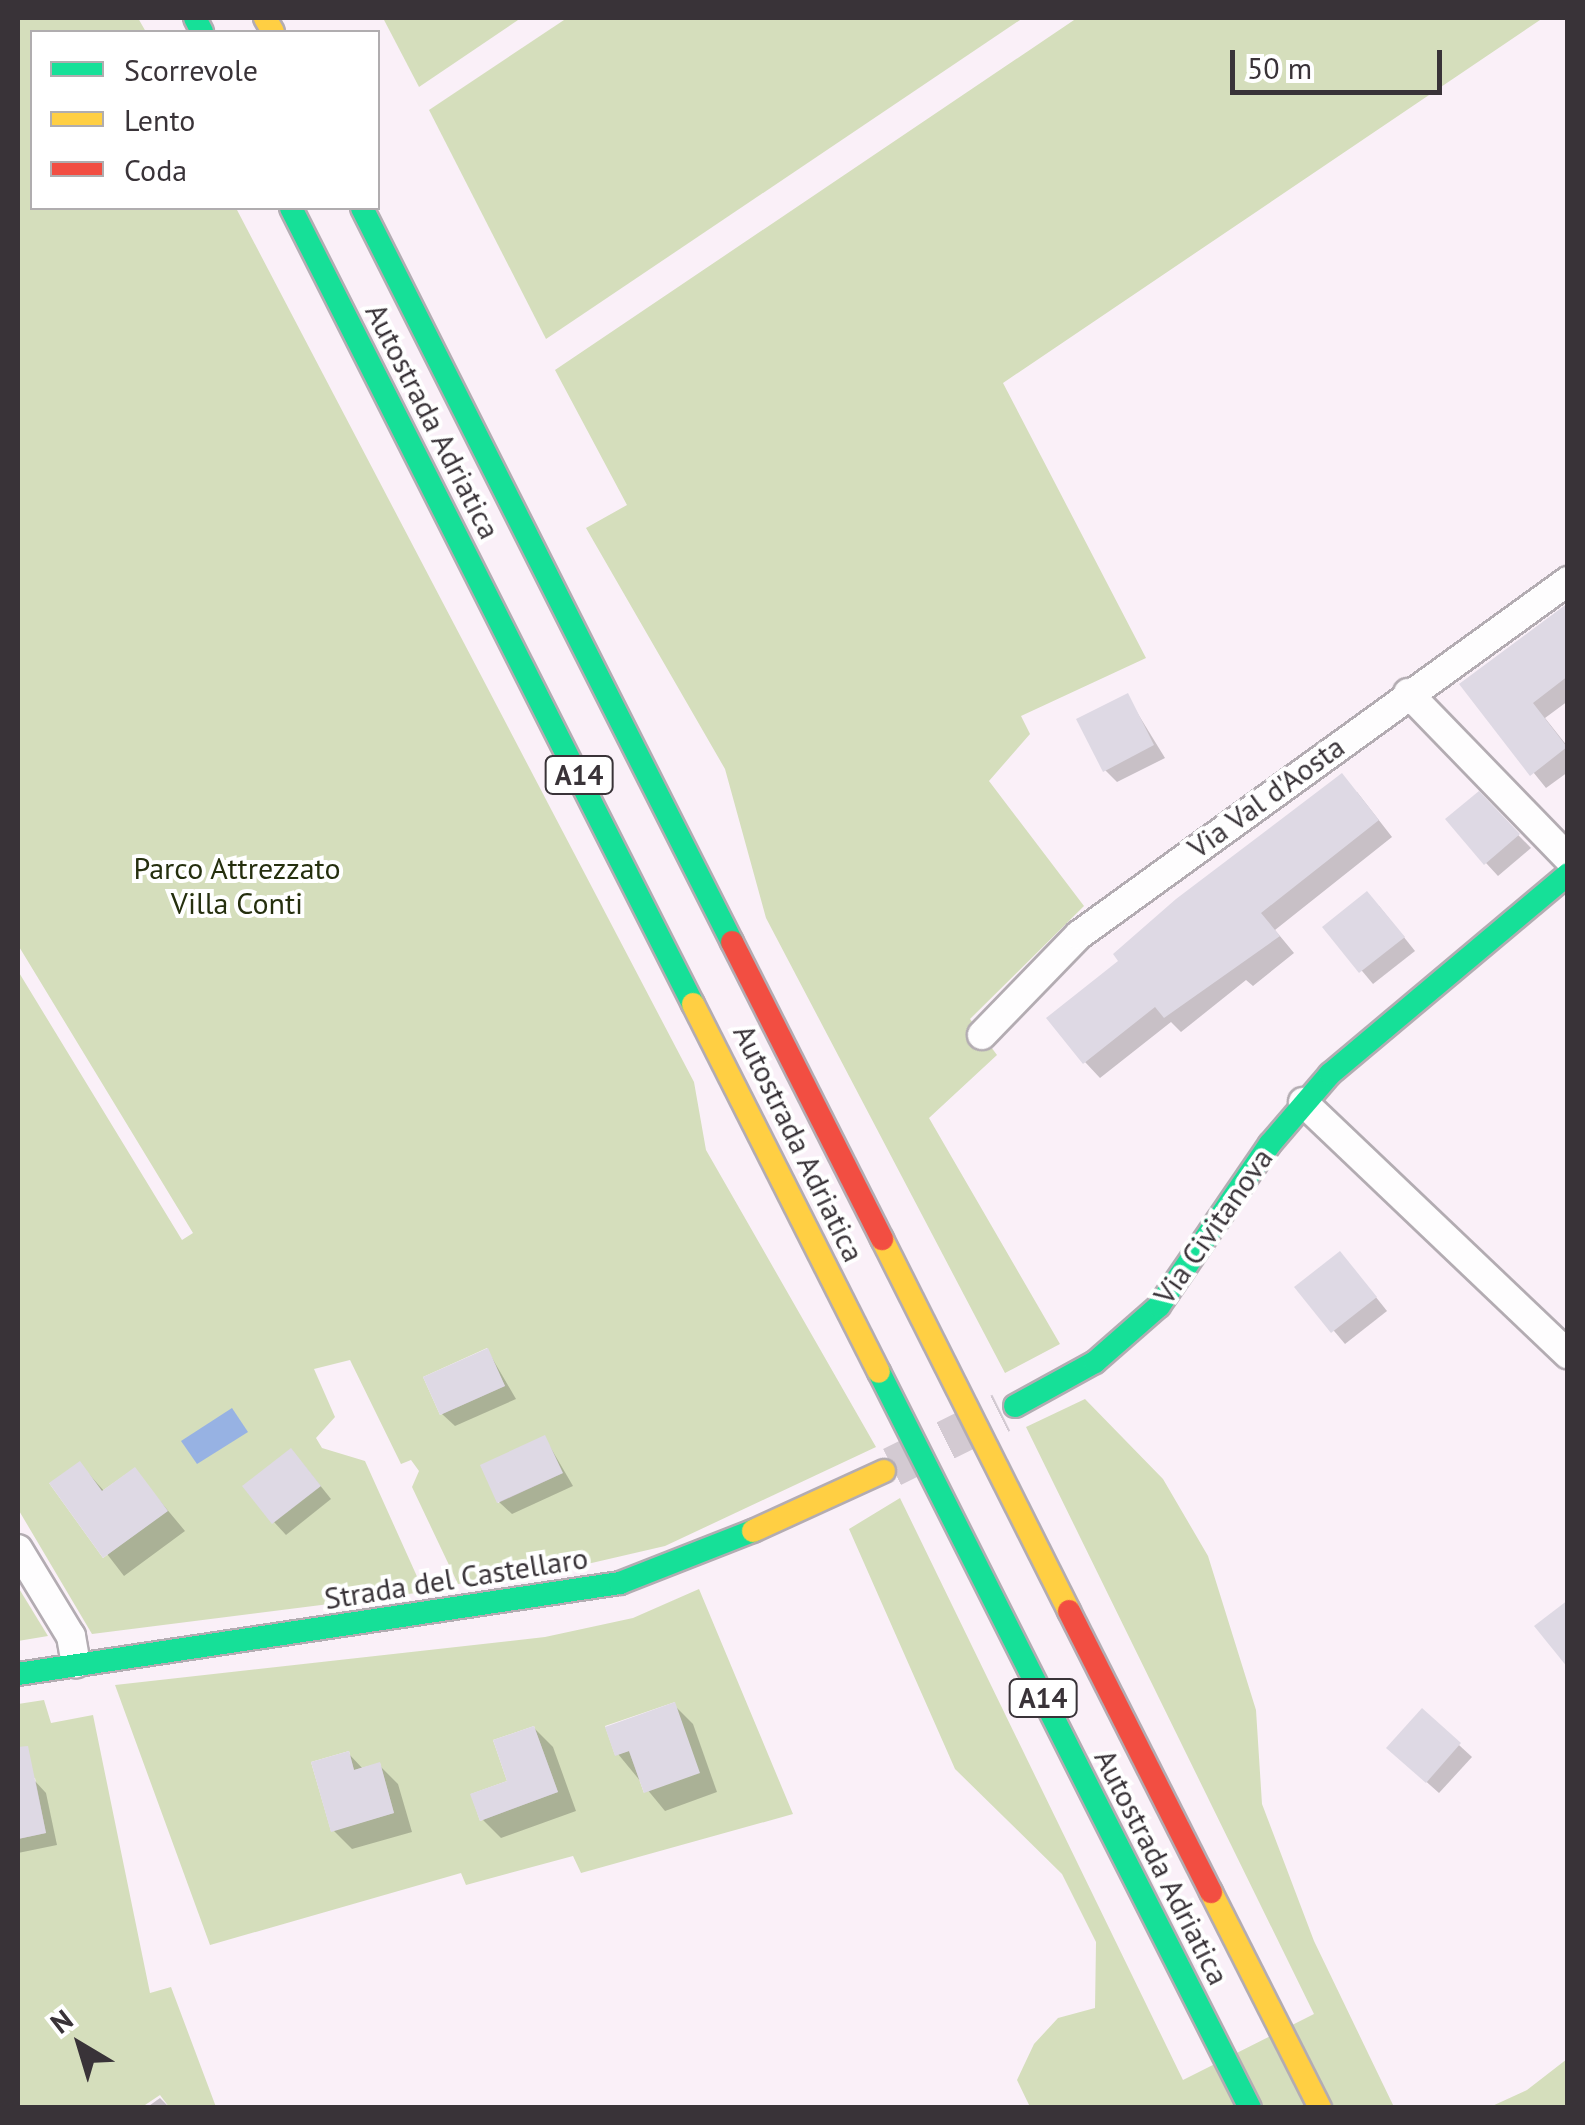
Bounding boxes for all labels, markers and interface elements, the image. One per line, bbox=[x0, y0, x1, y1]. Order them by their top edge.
legend bbox=[30, 30, 380, 210]
scale bar bbox=[1235, 30, 1448, 92]
text: 50 m bbox=[1247, 48, 1312, 87]
text: Scorrevole bbox=[124, 50, 258, 89]
text: Lento bbox=[124, 100, 195, 139]
text: Coda bbox=[124, 150, 187, 189]
street label: Autostrada Adriatica bbox=[358, 297, 508, 545]
street label: Via Val d'Aosta bbox=[1181, 728, 1351, 866]
road number: A14 bbox=[544, 752, 614, 798]
park label: Parco Attrezzato Villa Conti bbox=[133, 850, 341, 920]
street label: Autostrada Adriatica bbox=[726, 1018, 872, 1268]
street label: Via Civitanova bbox=[1146, 1141, 1280, 1311]
street label: Strada del Castellaro bbox=[322, 1539, 590, 1617]
road number: A14 bbox=[1008, 1675, 1078, 1721]
street label: Autostrada Adriatica bbox=[1087, 1743, 1237, 1991]
north arrow bbox=[30, 1995, 130, 2095]
text: N bbox=[43, 2001, 80, 2041]

